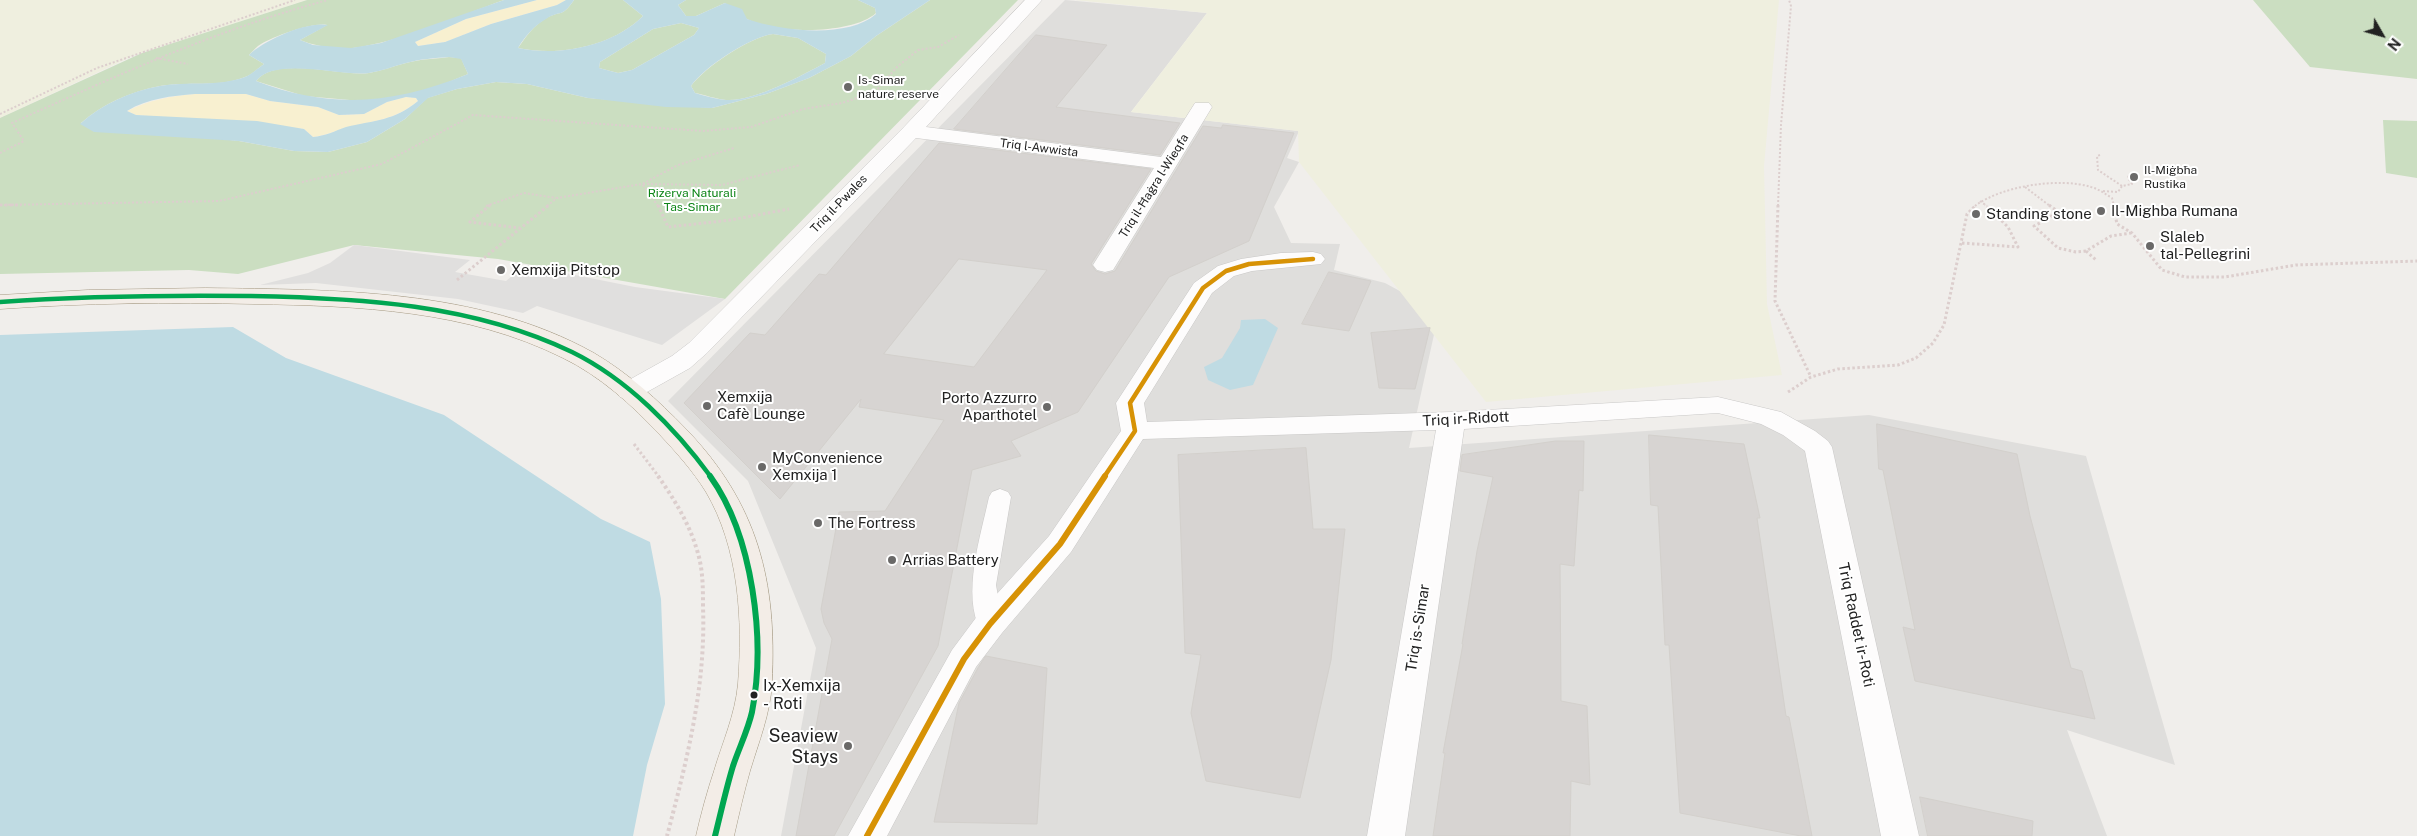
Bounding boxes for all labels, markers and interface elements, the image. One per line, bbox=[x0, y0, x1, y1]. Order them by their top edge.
north arrow bbox=[2357, 10, 2407, 60]
text: N bbox=[2384, 35, 2404, 53]
place label: Is-Simar nature reserve bbox=[858, 73, 939, 101]
marker: Is-Simar nature reserve bbox=[842, 81, 854, 93]
street label: Triq il-Ħaġra l-Wieqfa bbox=[1116, 131, 1192, 241]
street label: Triq l-Awwista bbox=[999, 136, 1079, 160]
place label: Il-Miġbħa Rustika bbox=[2144, 163, 2197, 191]
marker: Il-Miġbħa Rustika bbox=[2128, 171, 2140, 183]
street label: Triq il-Pwales bbox=[808, 172, 870, 236]
park label: Riżerva Naturali Tas-Simar bbox=[648, 186, 736, 214]
place label: Il-Mighba Rumana bbox=[2111, 202, 2238, 220]
place label: Standing stone bbox=[1986, 205, 2092, 223]
marker: Il-Mighba Rumana bbox=[2095, 205, 2107, 217]
marker: Standing stone bbox=[1970, 208, 1982, 220]
place label: Slaleb tal-Pellegrini bbox=[2160, 228, 2250, 263]
marker: Slaleb tal-Pellegrini bbox=[2144, 240, 2156, 252]
place label: Xemxija Pitstop bbox=[511, 261, 620, 279]
marker: Xemxija Pitstop bbox=[495, 264, 507, 276]
place label: Xemxija Cafè Lounge bbox=[717, 388, 805, 423]
place label: Porto Azzurro Aparthotel bbox=[942, 389, 1037, 424]
marker: Xemxija Cafè Lounge bbox=[701, 400, 713, 412]
marker: Porto Azzurro Aparthotel bbox=[1041, 401, 1053, 413]
street label: Triq ir-Ridott bbox=[1422, 408, 1510, 430]
place label: MyConvenience Xemxija 1 bbox=[772, 449, 883, 484]
marker: MyConvenience Xemxija 1 bbox=[756, 461, 768, 473]
place label: The Fortress bbox=[828, 514, 916, 532]
marker: The Fortress bbox=[812, 517, 824, 529]
place label: Arrias Battery bbox=[902, 551, 999, 569]
marker: Arrias Battery bbox=[886, 554, 898, 566]
street label: Triq Raddet ir-Roti bbox=[1834, 561, 1878, 689]
street label: Triq is-Simar bbox=[1402, 583, 1434, 673]
place label: Ix-Xemxija - Roti bbox=[763, 676, 840, 714]
marker: Ix-Xemxija - Roti bbox=[749, 690, 759, 700]
place label: Seaview Stays bbox=[769, 725, 838, 768]
marker: Seaview Stays bbox=[842, 740, 854, 752]

